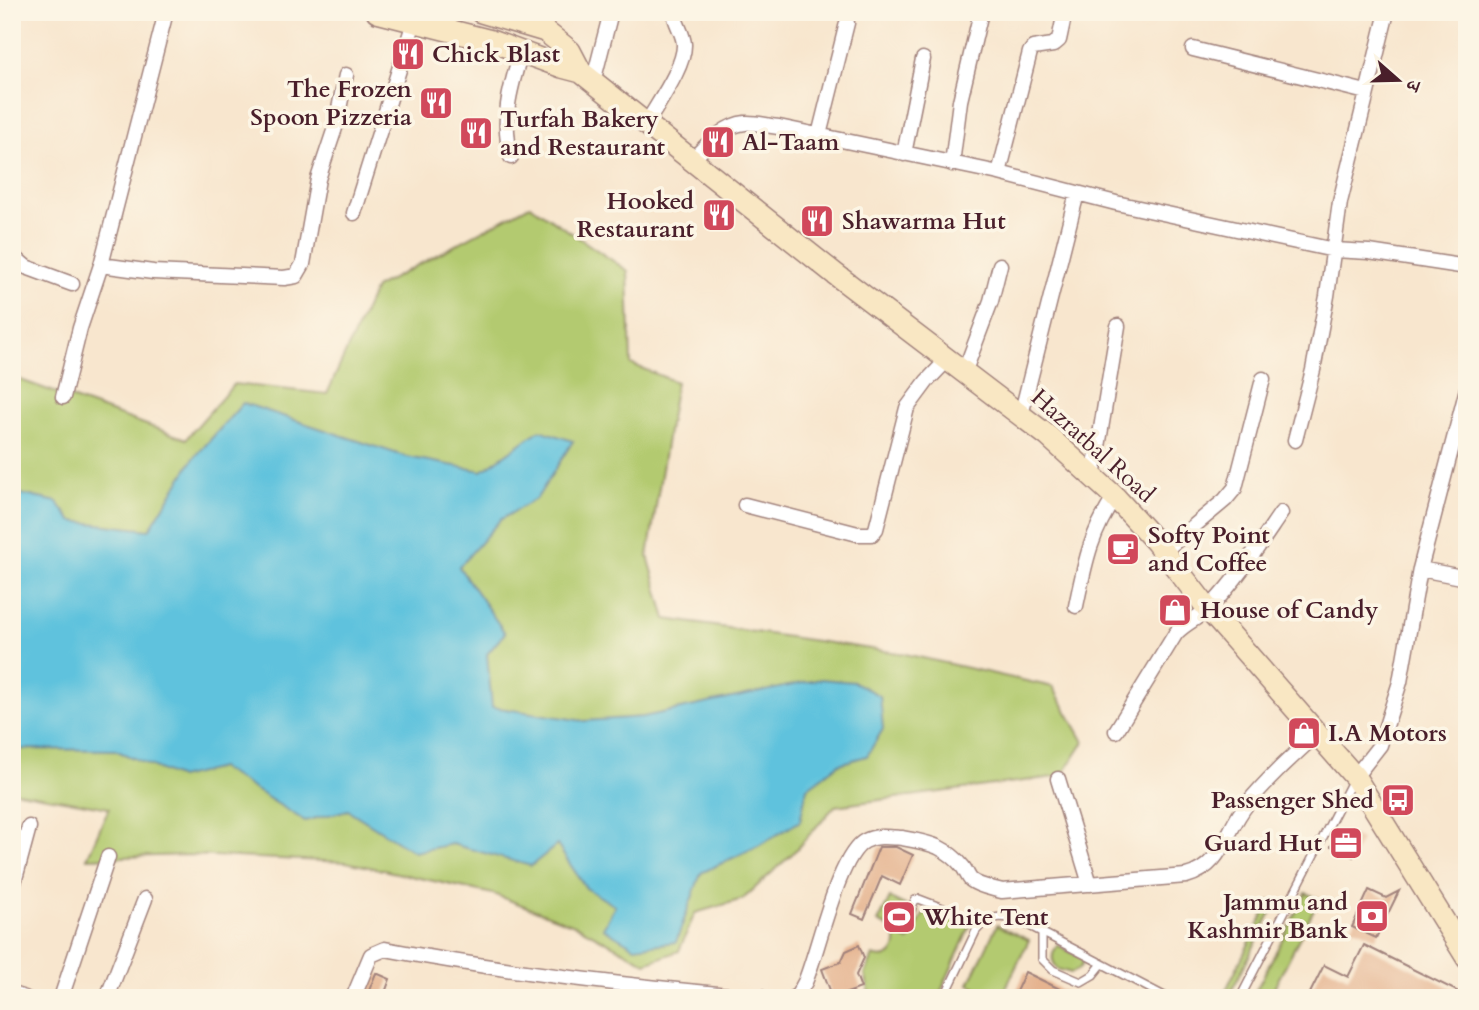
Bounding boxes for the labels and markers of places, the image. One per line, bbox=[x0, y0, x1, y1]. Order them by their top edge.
restaurant icon: Chick Blast bbox=[389, 35, 427, 73]
place label: Chick Blast bbox=[432, 38, 560, 71]
place label: The Frozen Spoon Pizzeria bbox=[250, 73, 413, 134]
restaurant icon: The Frozen Spoon Pizzeria bbox=[417, 84, 455, 122]
place label: Turfah Bakery and Restaurant bbox=[500, 103, 665, 164]
restaurant icon: Turfah Bakery and Restaurant bbox=[457, 114, 495, 152]
restaurant icon: Al-Taam bbox=[699, 123, 737, 161]
place label: Al-Taam bbox=[742, 126, 840, 159]
place label: Hooked Restaurant bbox=[577, 185, 695, 246]
restaurant icon: Hooked Restaurant bbox=[700, 196, 738, 234]
restaurant icon: Shawarma Hut bbox=[798, 202, 836, 240]
place label: Shawarma Hut bbox=[842, 205, 1006, 238]
place label: Softy Point and Coffee bbox=[1148, 519, 1270, 580]
cafe icon: Softy Point and Coffee bbox=[1104, 530, 1142, 568]
shop icon: House of Candy bbox=[1156, 591, 1194, 629]
place label: House of Candy bbox=[1200, 594, 1379, 627]
shop icon: I.A Motors bbox=[1285, 714, 1323, 752]
place label: I.A Motors bbox=[1328, 717, 1447, 750]
bus stop icon: Passenger Shed bbox=[1379, 781, 1417, 819]
place label: Passenger Shed bbox=[1211, 784, 1374, 817]
office icon: Guard Hut bbox=[1327, 824, 1365, 862]
place label: Guard Hut bbox=[1204, 827, 1323, 860]
place label: Jammu and Kashmir Bank bbox=[1187, 886, 1348, 947]
bank icon: Jammu and Kashmir Bank bbox=[1353, 897, 1391, 935]
sports icon: White Tent bbox=[880, 898, 918, 936]
place label: White Tent bbox=[922, 901, 1049, 934]

